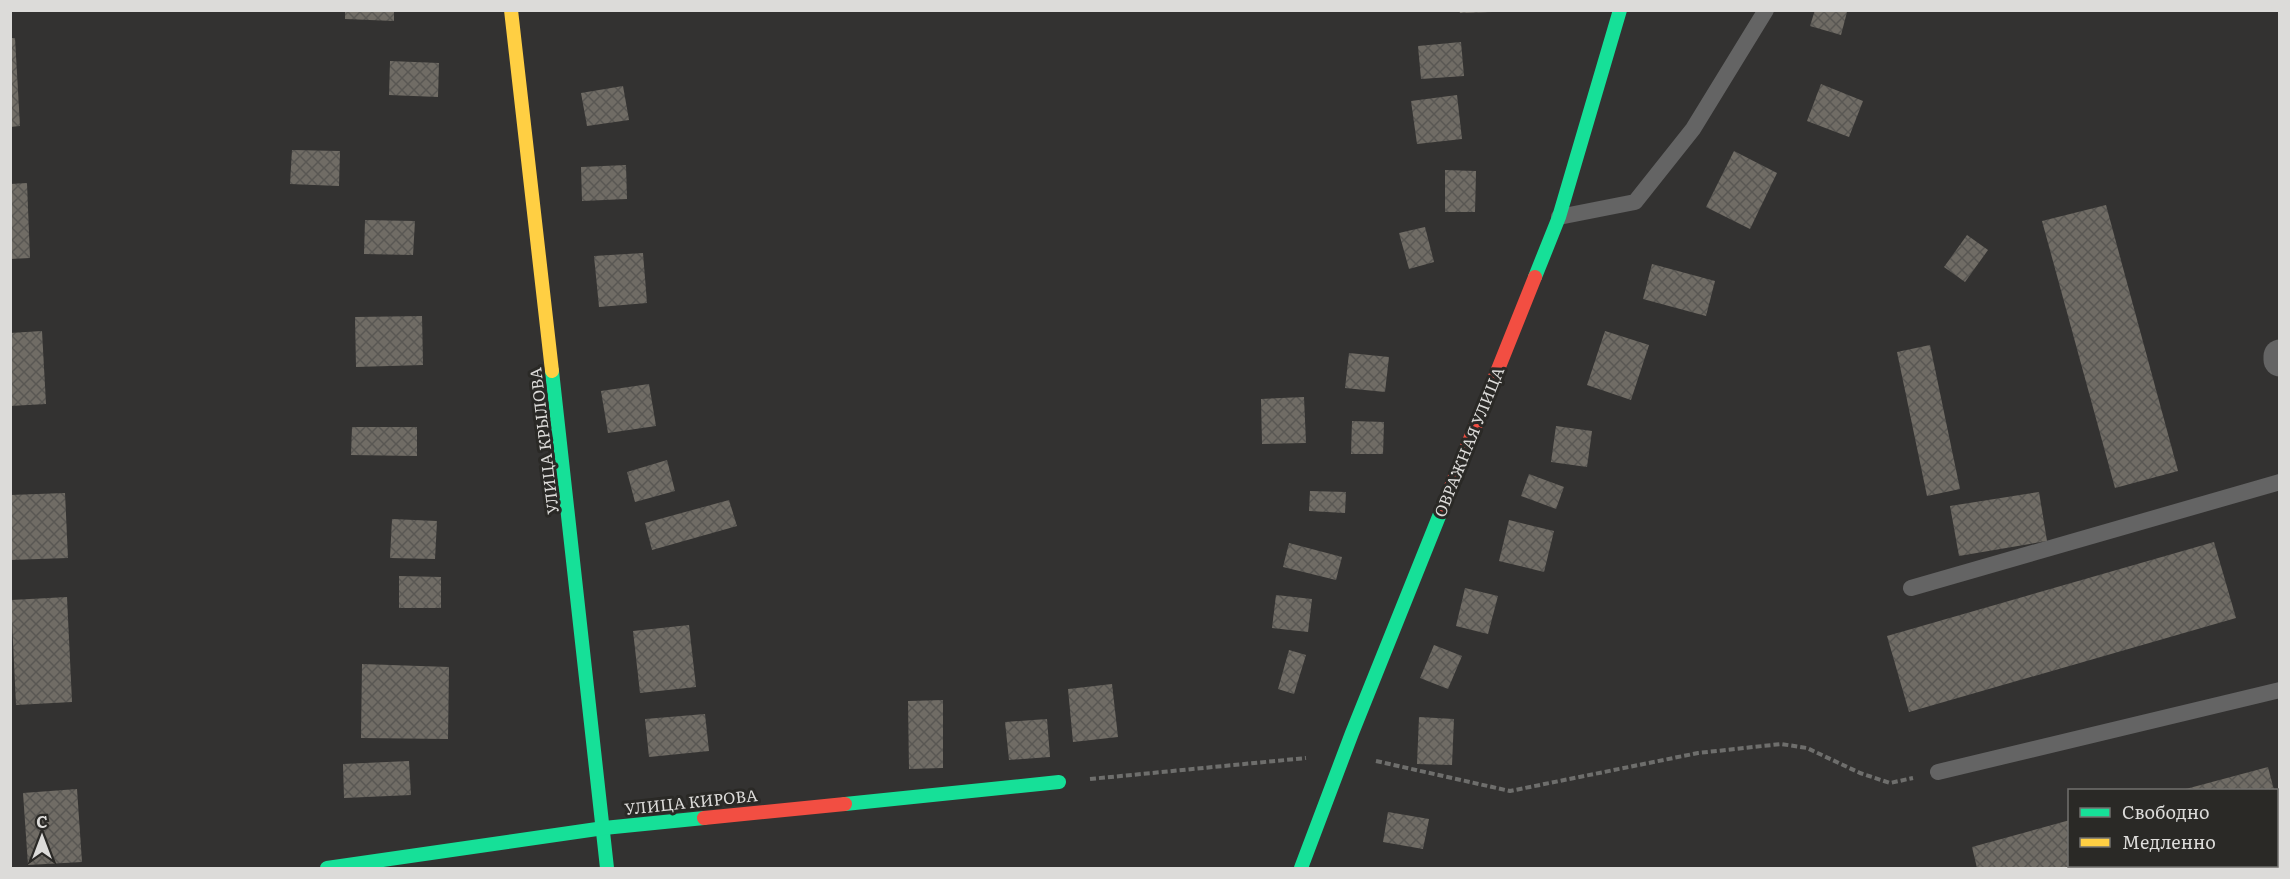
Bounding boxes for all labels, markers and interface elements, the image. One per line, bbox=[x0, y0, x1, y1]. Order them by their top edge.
street label: ОВРАЖНАЯ УЛИЦА bbox=[1427, 363, 1509, 520]
street label: УЛИЦА КРЫЛОВА bbox=[522, 366, 564, 516]
street label: УЛИЦА КИРОВА bbox=[623, 782, 759, 820]
legend bbox=[2068, 789, 2278, 867]
text: Свободно bbox=[2122, 798, 2210, 825]
north arrow bbox=[12, 807, 72, 867]
text: С bbox=[36, 809, 48, 833]
text: Медленно bbox=[2122, 828, 2216, 855]

